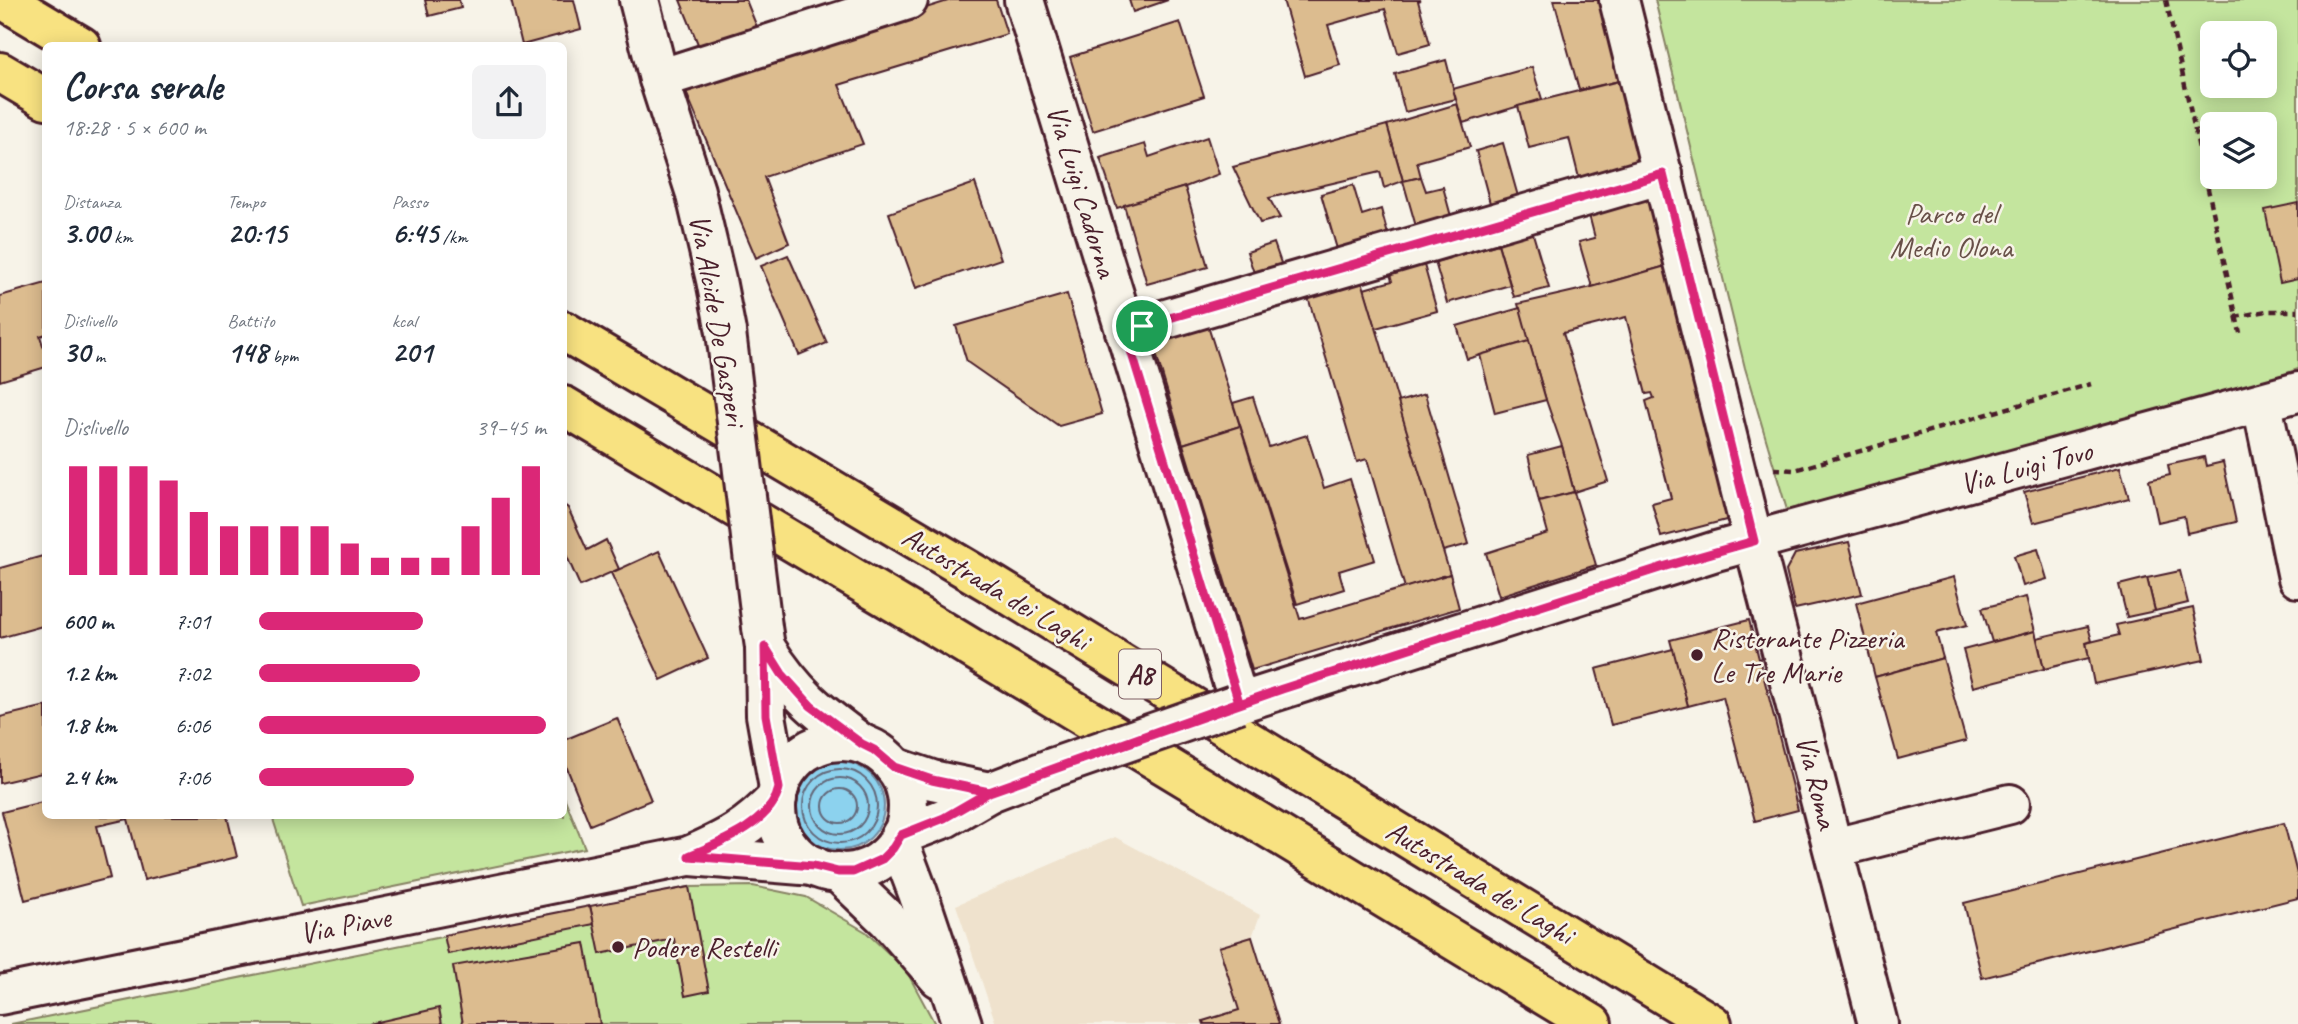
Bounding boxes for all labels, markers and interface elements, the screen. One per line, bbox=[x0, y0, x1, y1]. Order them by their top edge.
map controls bbox=[2200, 21, 2277, 189]
button: locate bbox=[2200, 21, 2277, 98]
text: Corsa serale bbox=[63, 63, 223, 110]
button: share bbox=[472, 65, 546, 139]
street label: Via Luigi Cadorna bbox=[1038, 100, 1127, 284]
button: layers bbox=[2200, 112, 2277, 189]
text: 18:28 · 5 × 600 m bbox=[63, 113, 206, 142]
text: Distanza bbox=[63, 190, 121, 214]
text: Tempo bbox=[227, 190, 265, 214]
text: Passo bbox=[392, 190, 428, 214]
park label: Parco del Medio Olona bbox=[1890, 194, 2014, 266]
street label: Via Alcide De Gasperi bbox=[681, 211, 756, 432]
text: 3.00 bbox=[63, 214, 109, 252]
text: 20:15 bbox=[227, 214, 287, 252]
text: 6:45 bbox=[392, 214, 438, 252]
text: km bbox=[109, 225, 133, 249]
text: /km bbox=[438, 225, 468, 249]
pin bbox=[1112, 296, 1172, 356]
icon: arrive bbox=[1123, 307, 1161, 345]
text: Dislivello bbox=[63, 309, 117, 333]
text: Battito bbox=[227, 309, 275, 333]
text: kcal bbox=[392, 309, 417, 333]
text: 30 bbox=[63, 333, 90, 371]
text: 148 bbox=[227, 333, 268, 371]
text: 201 bbox=[392, 333, 432, 371]
text: m bbox=[90, 344, 105, 368]
text: bpm bbox=[268, 344, 299, 368]
text: Dislivello bbox=[63, 413, 128, 442]
text: 39–45 m bbox=[476, 413, 546, 442]
street label: Via Luigi Tovo bbox=[1956, 431, 2098, 503]
street label: Autostrada dei Laghi bbox=[895, 517, 1100, 661]
text: 600 m bbox=[63, 607, 113, 636]
text: 7:01 bbox=[175, 607, 211, 636]
place label: Ristorante Pizzeria Le Tre Marie bbox=[1711, 619, 1906, 691]
marker: Ristorante Pizzeria Le Tre Marie bbox=[1689, 647, 1705, 663]
road number: A8 bbox=[1119, 650, 1161, 698]
text: 1.2 km bbox=[63, 659, 117, 688]
text: 7:02 bbox=[175, 659, 211, 688]
text: 1.8 km bbox=[63, 711, 117, 740]
text: 6:06 bbox=[175, 711, 211, 740]
street label: Via Roma bbox=[1787, 731, 1847, 835]
text: 2.4 km bbox=[63, 763, 117, 792]
text: 7:06 bbox=[175, 763, 211, 792]
street label: Autostrada dei Laghi bbox=[1379, 811, 1584, 955]
street label: Via Piave bbox=[296, 897, 396, 952]
place label: Podere Restelli bbox=[632, 928, 780, 966]
marker: Podere Restelli bbox=[610, 939, 626, 955]

